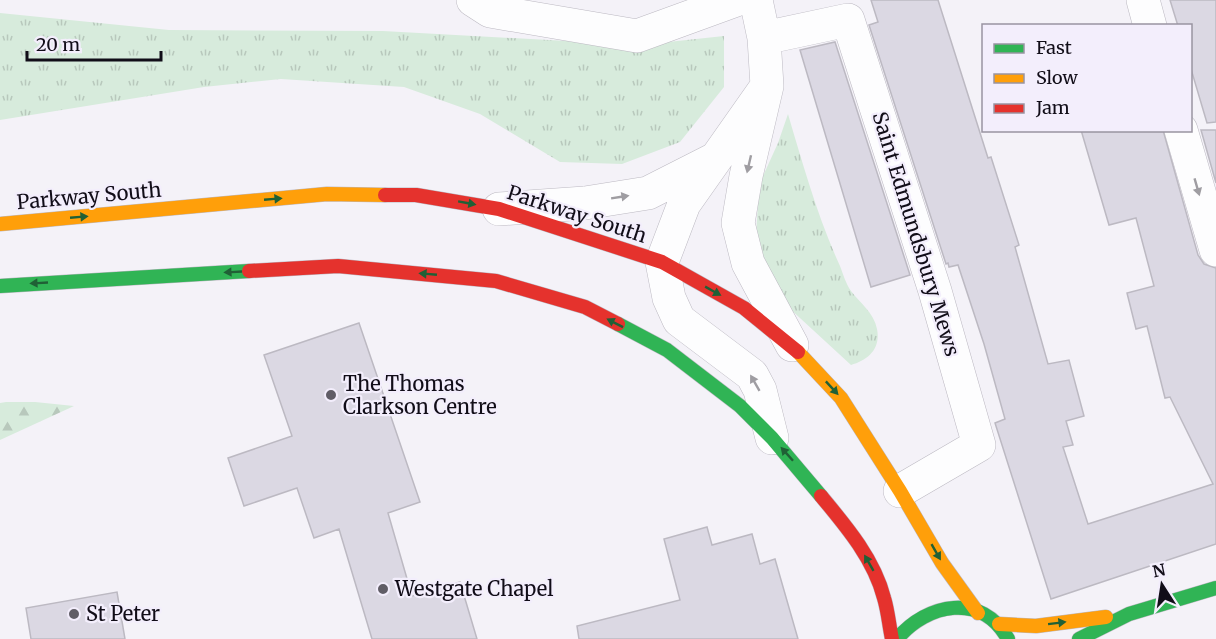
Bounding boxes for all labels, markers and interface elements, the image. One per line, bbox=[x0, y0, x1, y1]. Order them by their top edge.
scale bar bbox=[27, 24, 160, 62]
legend bbox=[982, 24, 1192, 132]
text: 20 m bbox=[36, 33, 80, 56]
text: Fast bbox=[1036, 36, 1072, 59]
text: Slow bbox=[1036, 66, 1079, 89]
text: Jam bbox=[1035, 96, 1070, 119]
street label: Saint Edmundsbury Mews bbox=[867, 109, 966, 359]
one-way arrow bbox=[743, 154, 753, 173]
street label: Parkway South bbox=[16, 177, 162, 214]
one-way arrow bbox=[1193, 178, 1202, 196]
street label: Parkway South bbox=[504, 179, 650, 248]
one-way arrow bbox=[611, 193, 630, 202]
one-way arrow bbox=[264, 194, 283, 204]
one-way arrow bbox=[458, 199, 477, 208]
one-way arrow bbox=[70, 212, 89, 222]
one-way arrow bbox=[224, 267, 243, 277]
one-way arrow bbox=[418, 269, 437, 279]
one-way arrow bbox=[29, 279, 48, 288]
one-way arrow bbox=[705, 286, 722, 296]
one-way arrow bbox=[606, 318, 623, 328]
place label: The Thomas Clarkson Centre bbox=[343, 371, 497, 419]
one-way arrow bbox=[750, 374, 760, 391]
one-way arrow bbox=[825, 380, 838, 395]
marker: The Thomas Clarkson Centre bbox=[324, 388, 338, 402]
one-way arrow bbox=[780, 447, 794, 462]
one-way arrow bbox=[931, 544, 941, 561]
one-way arrow bbox=[865, 555, 875, 572]
north arrow bbox=[1132, 555, 1192, 615]
text: N bbox=[1151, 559, 1167, 581]
place label: Westgate Chapel bbox=[394, 576, 553, 601]
marker: Westgate Chapel bbox=[376, 582, 390, 596]
place label: St Peter bbox=[86, 601, 160, 626]
marker: St Peter bbox=[67, 607, 81, 621]
one-way arrow bbox=[1048, 619, 1067, 628]

